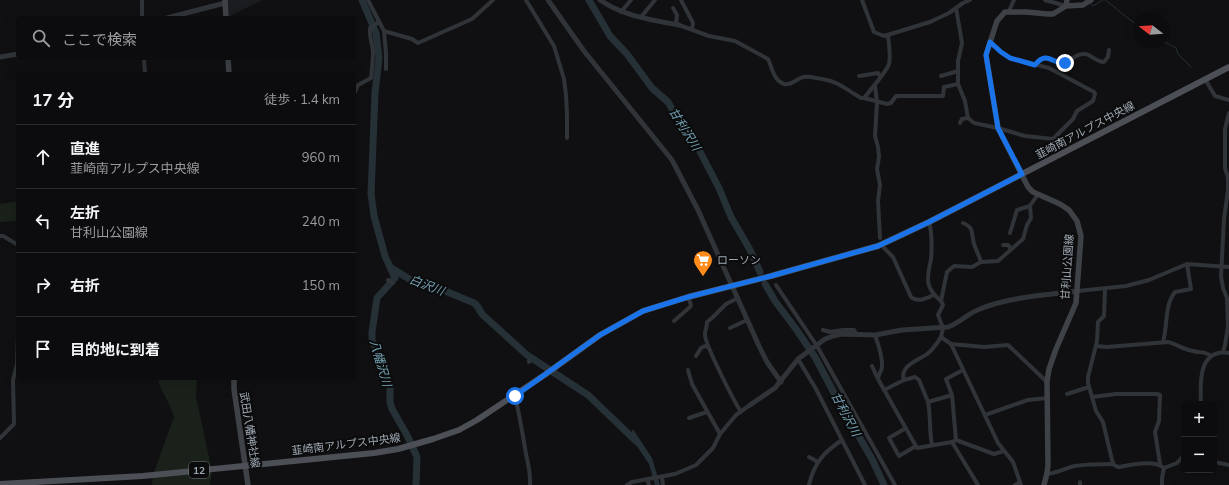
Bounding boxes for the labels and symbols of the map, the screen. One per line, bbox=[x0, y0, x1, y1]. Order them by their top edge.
north arrow bbox=[1133, 12, 1169, 48]
route end bbox=[1056, 54, 1074, 72]
street label: 韮崎南アルプス中央線 bbox=[1033, 98, 1137, 162]
water label: 甘利沢川 bbox=[666, 105, 705, 155]
street label: 甘利山公園線 bbox=[1058, 234, 1076, 300]
supermarket icon: ローソン bbox=[692, 249, 714, 277]
place label: ローソン bbox=[717, 253, 761, 267]
water label: 白沢川 bbox=[408, 272, 448, 299]
water label: 八幡沢川 bbox=[367, 338, 395, 390]
route start bbox=[506, 387, 524, 405]
water label: 甘利沢川 bbox=[828, 389, 865, 440]
street label: 武田八幡神社線 bbox=[237, 391, 263, 469]
street label: 韮崎南アルプス中央線 bbox=[291, 430, 401, 458]
road number: 12 bbox=[189, 462, 209, 478]

